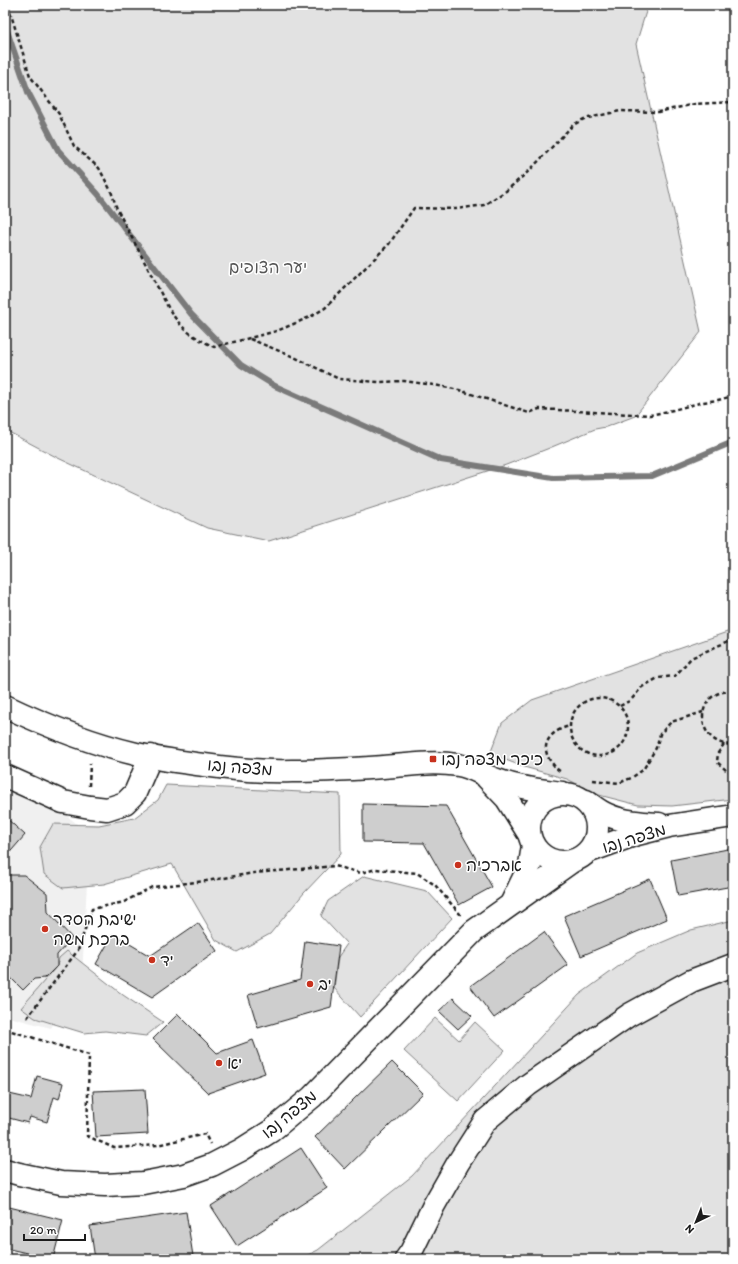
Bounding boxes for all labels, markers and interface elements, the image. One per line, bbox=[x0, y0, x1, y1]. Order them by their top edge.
park label: יער הצופים bbox=[229, 257, 307, 277]
place label: כיכר מצפה נבו bbox=[441, 749, 543, 769]
street label: מצפה נבו bbox=[206, 754, 274, 780]
marker: כיכר מצפה נבו bbox=[428, 754, 438, 764]
street label: מצפה נבו bbox=[600, 819, 668, 857]
place label: אברכיה bbox=[466, 855, 522, 875]
marker: אברכיה bbox=[453, 860, 463, 870]
place label: ישיבת הסדר ברכת משה bbox=[53, 909, 137, 949]
marker: ישיבת הסדר ברכת משה bbox=[40, 924, 50, 934]
place label: ד' bbox=[160, 950, 173, 970]
marker: ד' bbox=[147, 955, 157, 965]
place label: ב' bbox=[318, 974, 331, 994]
marker: ב' bbox=[305, 979, 315, 989]
place label: א' bbox=[227, 1053, 242, 1073]
marker: א' bbox=[214, 1058, 224, 1068]
street label: מצפה נבו bbox=[257, 1086, 321, 1142]
north arrow bbox=[676, 1202, 716, 1242]
scale bar bbox=[24, 1216, 85, 1242]
text: N bbox=[682, 1222, 697, 1236]
text: 20 m bbox=[30, 1223, 57, 1237]

